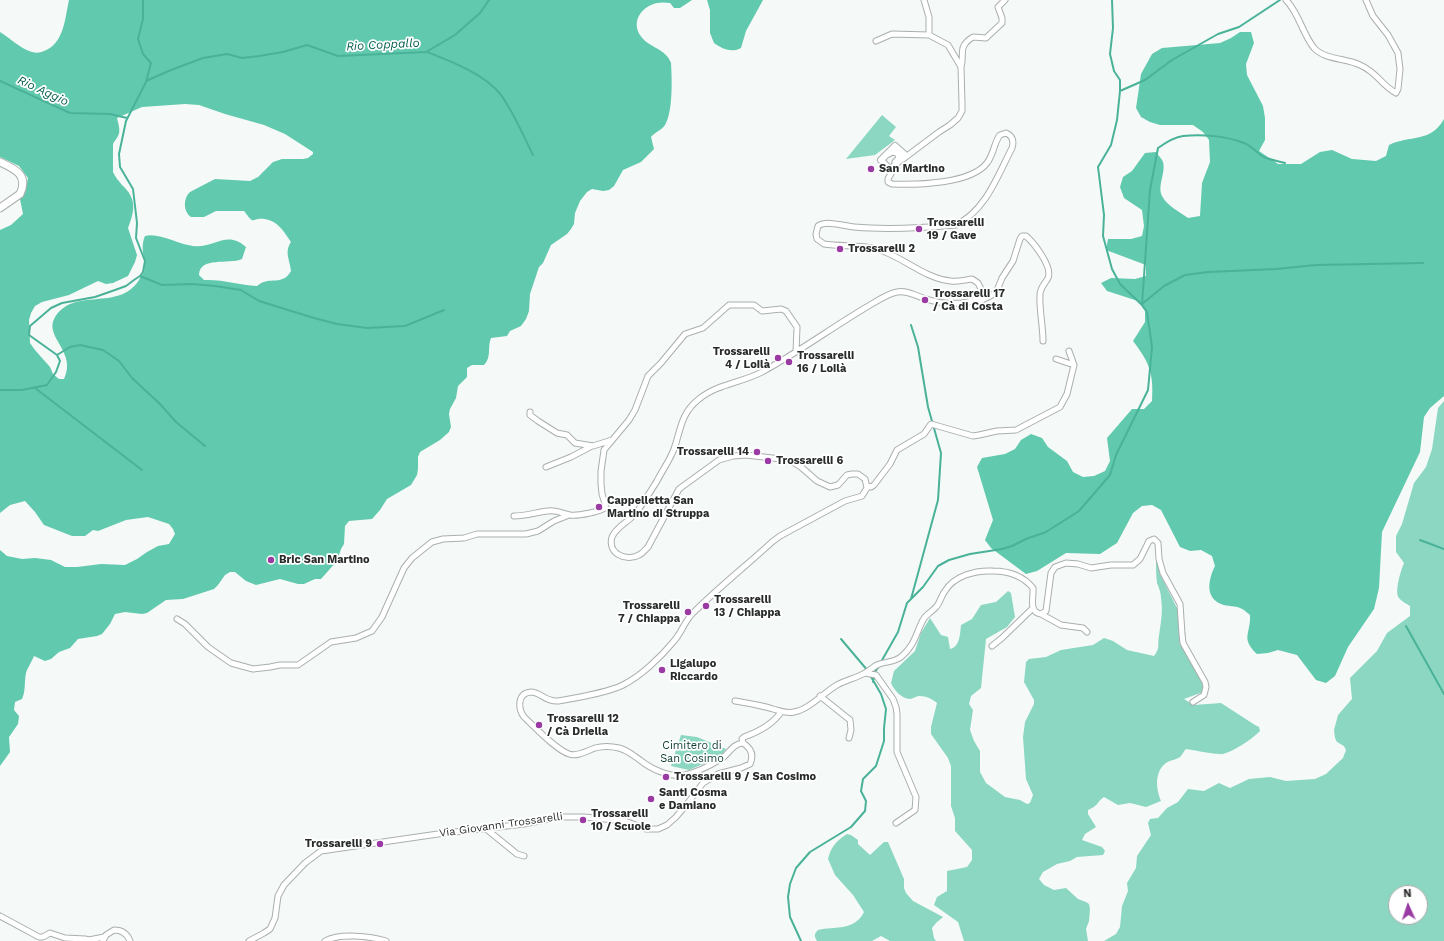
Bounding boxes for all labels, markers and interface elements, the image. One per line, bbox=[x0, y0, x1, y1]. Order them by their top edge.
water label: Rio Coppallo bbox=[346, 36, 420, 54]
water label: Rio Aggio bbox=[15, 73, 71, 109]
place label: San Martino bbox=[879, 162, 945, 176]
marker: San Martino bbox=[866, 164, 876, 174]
place label: Trossarelli 19 / Gave bbox=[927, 216, 984, 242]
marker: Trossarelli 19 / Gave bbox=[914, 224, 924, 234]
place label: Trossarelli 2 bbox=[848, 242, 915, 256]
marker: Trossarelli 2 bbox=[835, 244, 845, 254]
place label: Trossarelli 17 / Cà di Costa bbox=[933, 287, 1005, 313]
marker: Trossarelli 17 / Cà di Costa bbox=[920, 295, 930, 305]
place label: Trossarelli 4 / Loilà bbox=[713, 345, 770, 371]
place label: Trossarelli 16 / Loilà bbox=[797, 349, 854, 375]
marker: Trossarelli 4 / Loilà bbox=[773, 353, 783, 363]
marker: Trossarelli 16 / Loilà bbox=[784, 357, 794, 367]
place label: Trossarelli 14 bbox=[677, 445, 749, 459]
marker: Trossarelli 14 bbox=[752, 447, 762, 457]
place label: Trossarelli 6 bbox=[776, 454, 843, 468]
marker: Trossarelli 6 bbox=[763, 456, 773, 466]
place label: Cappelletta San Martino di Struppa bbox=[607, 494, 709, 520]
marker: Cappelletta San Martino di Struppa bbox=[594, 502, 604, 512]
place label: Bric San Martino bbox=[279, 553, 370, 567]
marker: Bric San Martino bbox=[266, 555, 276, 565]
place label: Trossarelli 13 / Chiappa bbox=[714, 593, 781, 619]
place label: Trossarelli 7 / Chiappa bbox=[618, 599, 680, 625]
marker: Trossarelli 13 / Chiappa bbox=[701, 601, 711, 611]
marker: Trossarelli 7 / Chiappa bbox=[683, 607, 693, 617]
place label: Ligalupo Riccardo bbox=[670, 657, 718, 683]
marker: Ligalupo Riccardo bbox=[657, 665, 667, 675]
place label: Trossarelli 12 / Cà Driella bbox=[547, 712, 619, 738]
marker: Trossarelli 12 / Cà Driella bbox=[534, 720, 544, 730]
park label: Cimitero di San Cosimo bbox=[660, 739, 724, 765]
place label: Trossarelli 9 / San Cosimo bbox=[674, 770, 816, 784]
marker: Trossarelli 9 / San Cosimo bbox=[661, 772, 671, 782]
place label: Santi Cosma e Damiano bbox=[659, 786, 727, 812]
marker: Santi Cosma e Damiano bbox=[646, 794, 656, 804]
place label: Trossarelli 10 / Scuole bbox=[591, 807, 651, 833]
street label: Via Giovanni Trossarelli bbox=[438, 810, 564, 840]
marker: Trossarelli 10 / Scuole bbox=[578, 815, 588, 825]
place label: Trossarelli 9 bbox=[305, 837, 372, 851]
marker: Trossarelli 9 bbox=[375, 839, 385, 849]
north arrow bbox=[1388, 885, 1428, 925]
text: N bbox=[1403, 887, 1412, 900]

